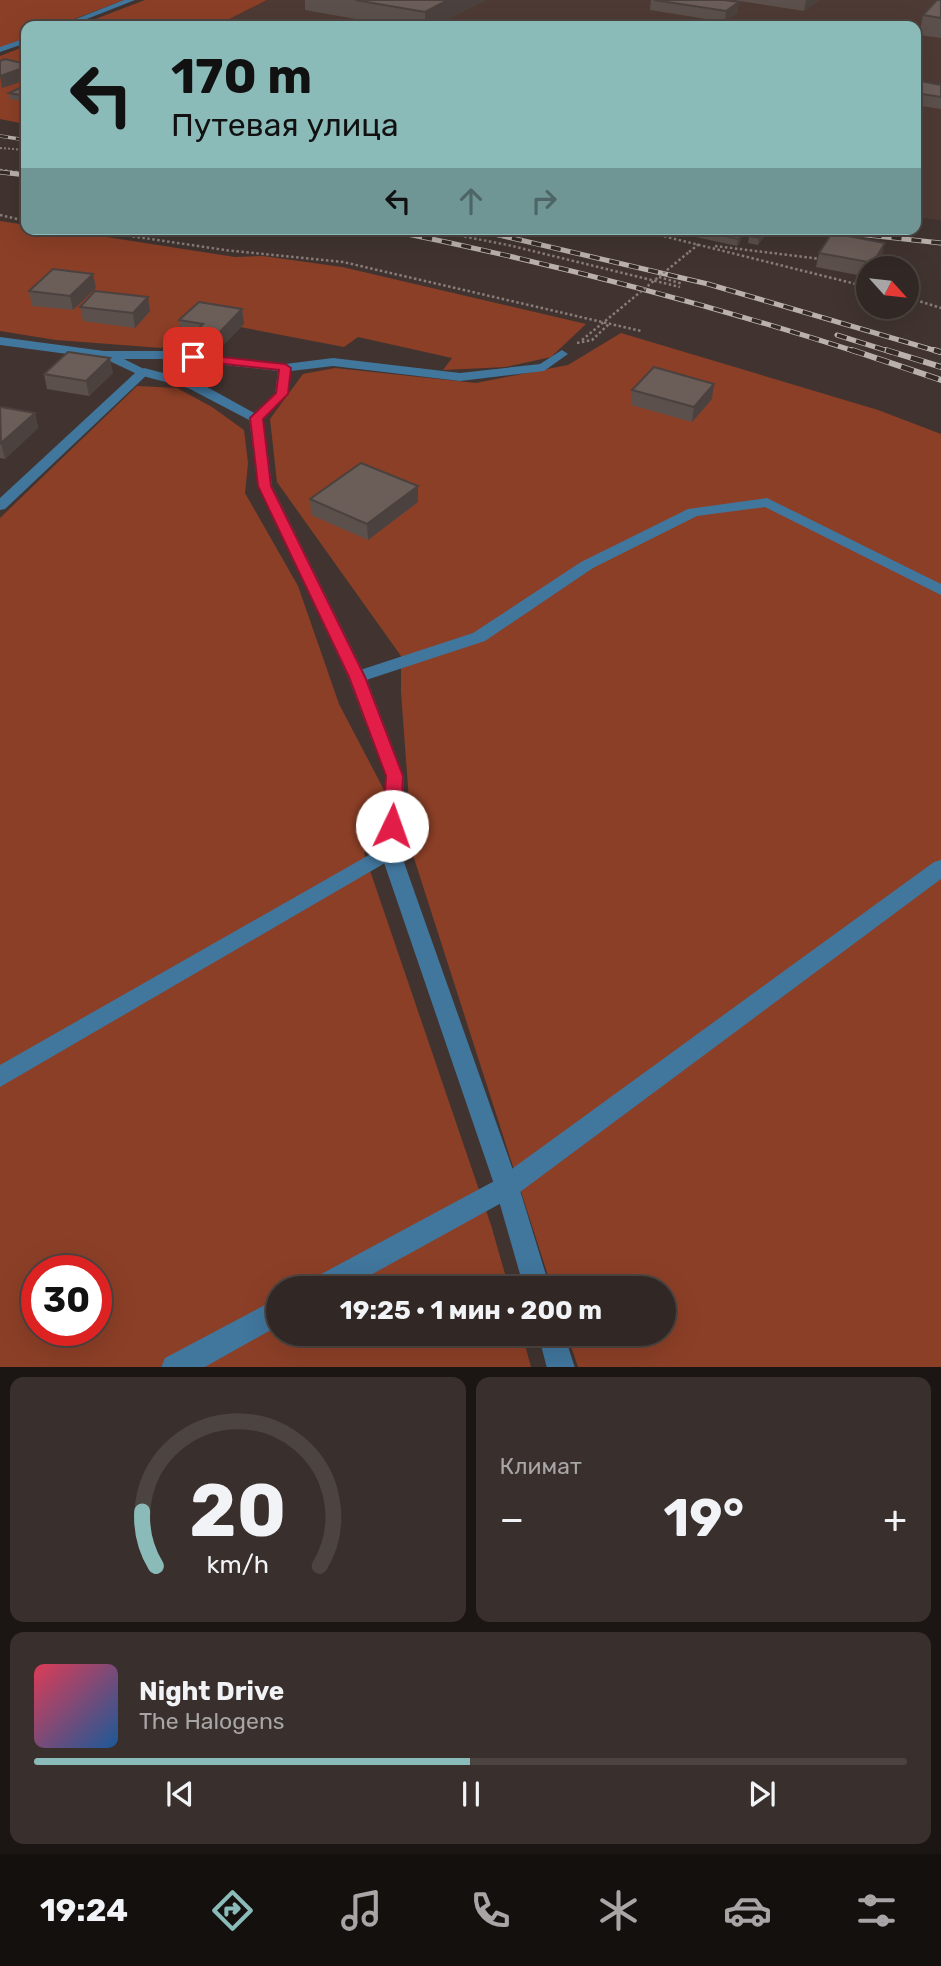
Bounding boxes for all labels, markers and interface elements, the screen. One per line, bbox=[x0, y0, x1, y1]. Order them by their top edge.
text: 170 m bbox=[171, 47, 312, 105]
icon: left bbox=[56, 49, 147, 140]
text: Путевая улица bbox=[171, 106, 399, 144]
icon: left bbox=[379, 182, 417, 220]
icon: ahead bbox=[452, 182, 490, 220]
icon: right bbox=[525, 182, 563, 220]
north arrow bbox=[856, 256, 919, 318]
map controls bbox=[856, 256, 919, 319]
pin bbox=[163, 327, 223, 387]
icon: arrive bbox=[174, 338, 212, 376]
position arrow bbox=[355, 789, 429, 863]
speed limit sign: 30 bbox=[21, 1255, 112, 1346]
text: 19:25 · 1 мин · 200 m bbox=[340, 1295, 602, 1326]
text: Климат bbox=[500, 1452, 582, 1480]
text: 20 bbox=[189, 1468, 286, 1554]
text: 19° bbox=[663, 1487, 744, 1549]
text: − bbox=[500, 1496, 524, 1542]
text: + bbox=[883, 1496, 907, 1542]
text: km/h bbox=[207, 1549, 269, 1578]
text: Night Drive bbox=[139, 1676, 284, 1707]
text: The Halogens bbox=[139, 1707, 285, 1735]
icon: previous bbox=[161, 1775, 199, 1813]
icon: pause bbox=[452, 1775, 490, 1813]
icon: next bbox=[743, 1775, 781, 1813]
icon: directions bbox=[208, 1886, 257, 1935]
icon: music bbox=[337, 1886, 386, 1935]
icon: phone bbox=[466, 1886, 515, 1935]
icon: climate bbox=[594, 1886, 643, 1935]
icon: car bbox=[723, 1886, 772, 1935]
icon: filters bbox=[852, 1886, 901, 1935]
text: 19:24 bbox=[40, 1891, 128, 1929]

